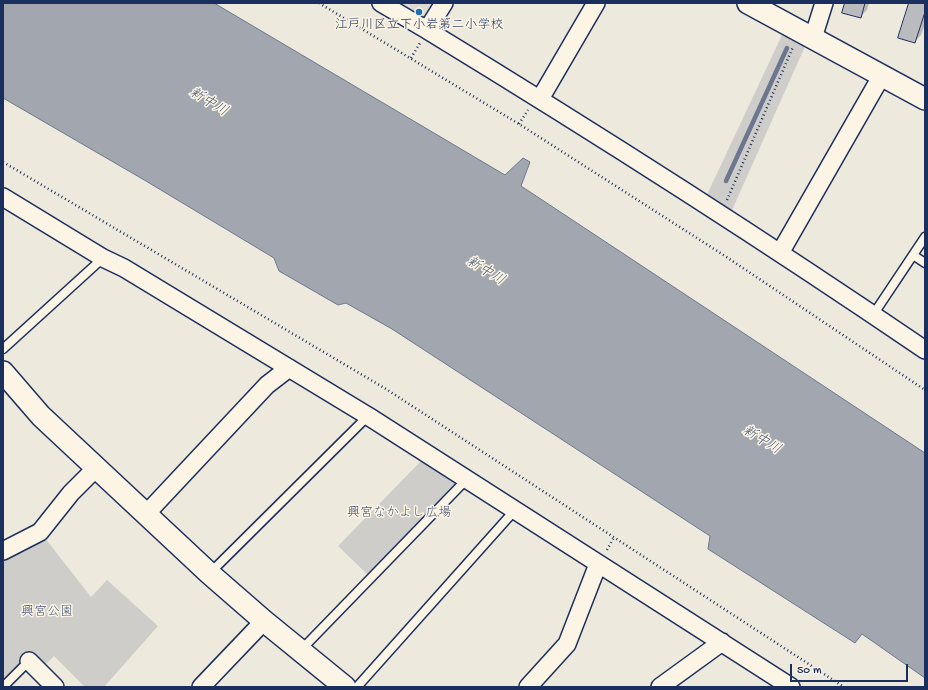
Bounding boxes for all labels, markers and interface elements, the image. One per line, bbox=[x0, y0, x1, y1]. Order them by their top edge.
marker: 江戸川区立下小岩第二小学校 bbox=[414, 7, 424, 17]
place label: 江戸川区立下小岩第二小学校 bbox=[335, 18, 503, 34]
water label: 新中川 bbox=[186, 85, 230, 121]
water label: 新中川 bbox=[463, 254, 507, 290]
water label: 新中川 bbox=[739, 423, 783, 459]
park label: 興宮なかよし広場 bbox=[347, 506, 451, 522]
park label: 興宮公園 bbox=[21, 605, 73, 621]
scale bar bbox=[792, 656, 910, 682]
text: 50 m bbox=[797, 664, 822, 678]

